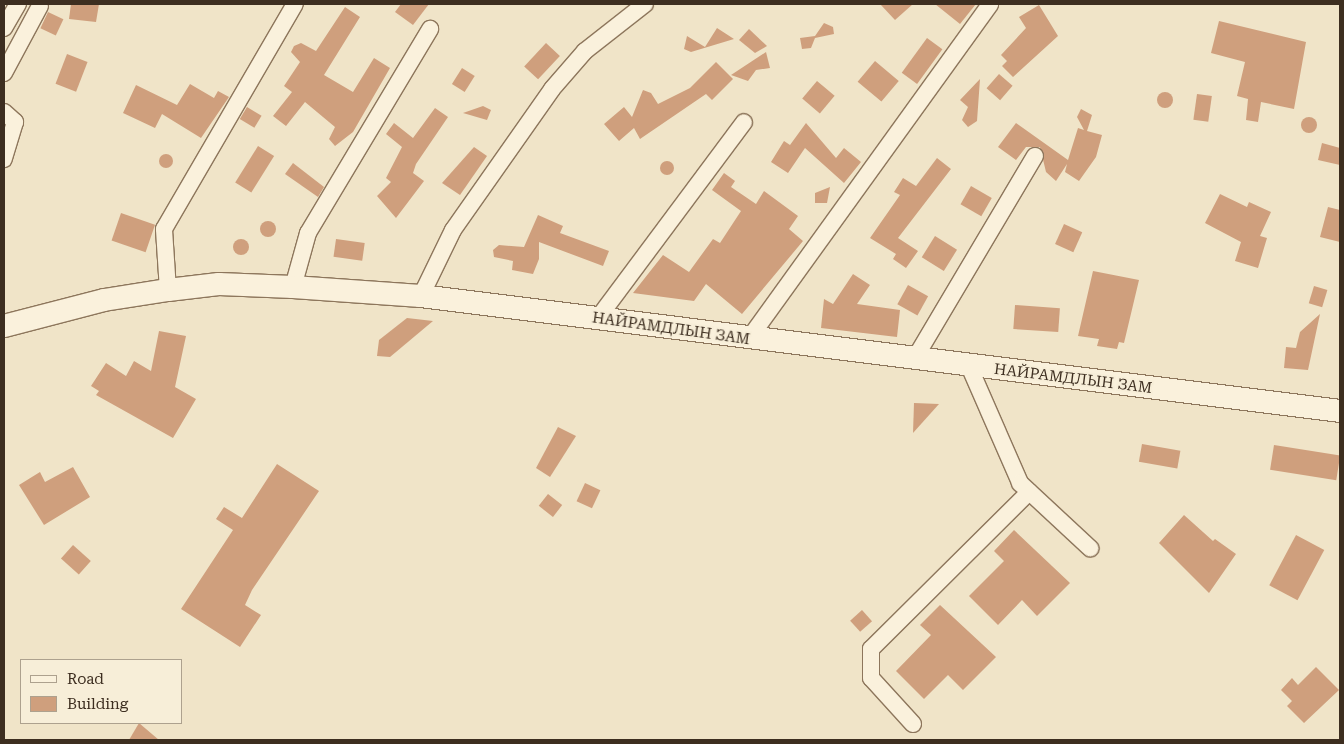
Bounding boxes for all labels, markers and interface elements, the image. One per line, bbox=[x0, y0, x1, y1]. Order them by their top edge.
street label: НАЙРАМДЛЫН ЗАМ bbox=[591, 309, 751, 349]
street label: НАЙРАМДЛЫН ЗАМ bbox=[993, 360, 1153, 398]
legend bbox=[20, 659, 182, 724]
text: Road bbox=[67, 670, 104, 688]
text: Building bbox=[67, 695, 128, 713]

